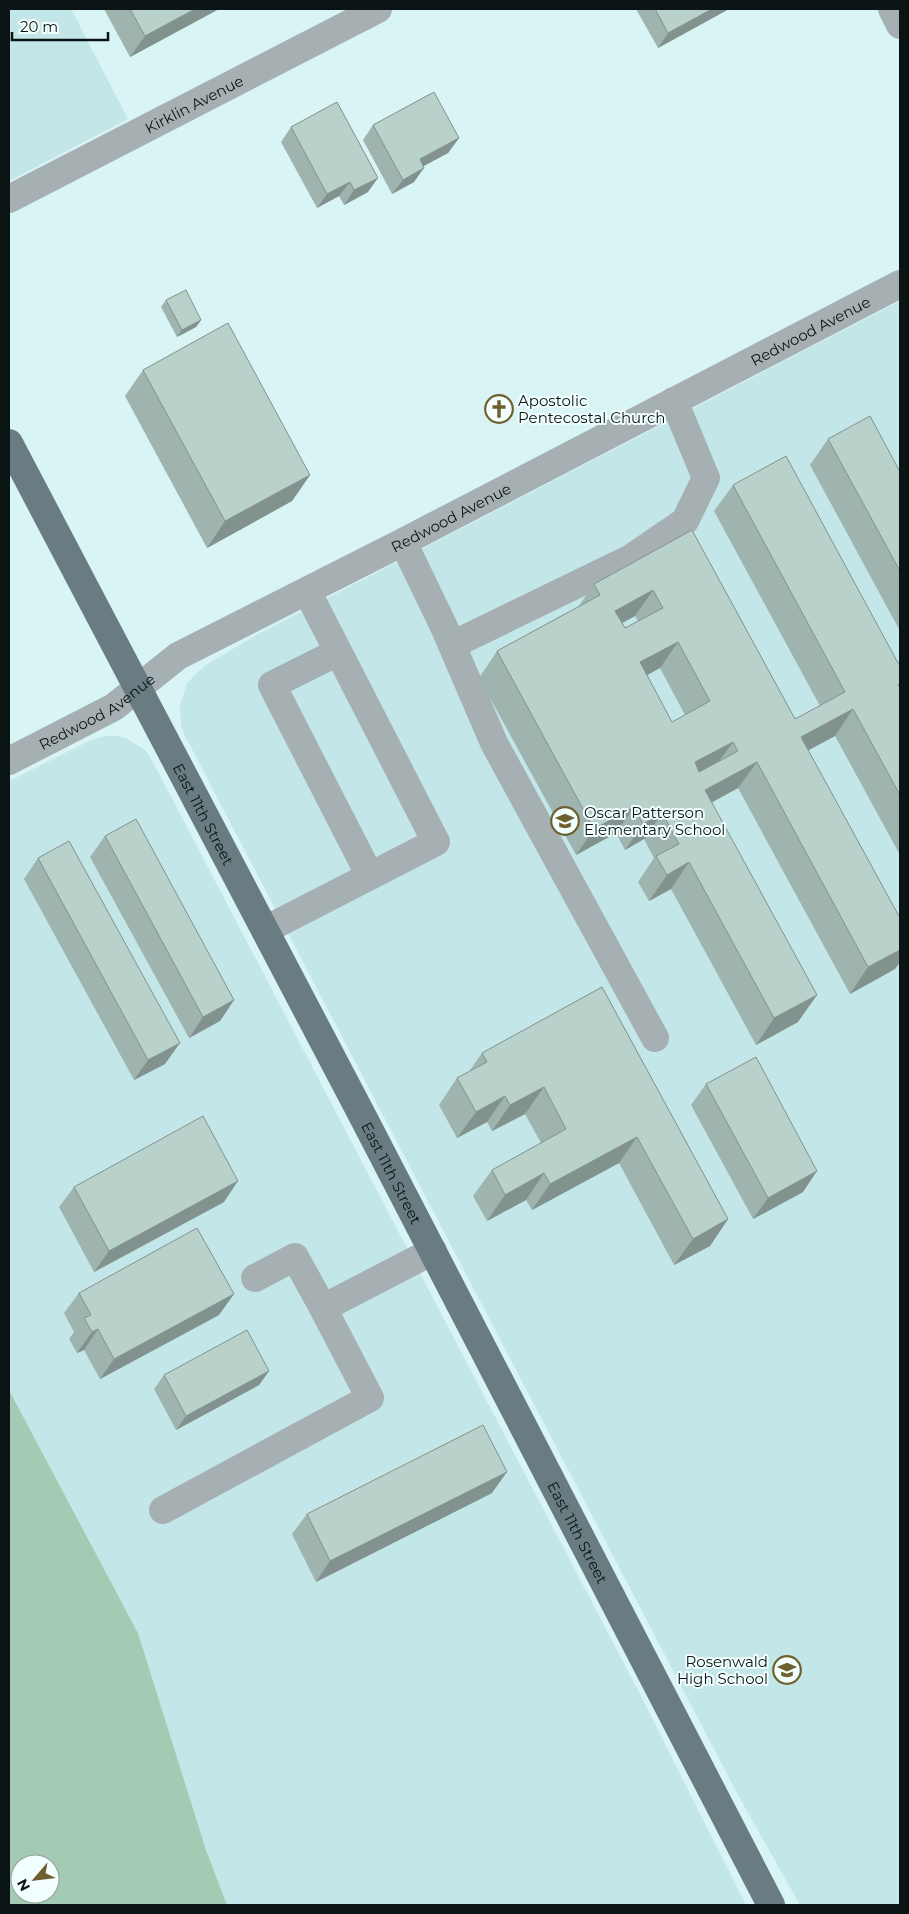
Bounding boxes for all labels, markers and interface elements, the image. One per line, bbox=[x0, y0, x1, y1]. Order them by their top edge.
scale bar bbox=[12, 10, 109, 42]
text: 20 m bbox=[20, 17, 58, 36]
street label: Kirklin Avenue bbox=[141, 71, 246, 137]
street label: Redwood Avenue bbox=[747, 292, 873, 370]
place label: Apostolic Pentecostal Church bbox=[518, 391, 665, 427]
church icon: Apostolic Pentecostal Church bbox=[484, 394, 514, 424]
street label: Redwood Avenue bbox=[388, 478, 514, 556]
street label: Redwood Avenue bbox=[36, 669, 158, 754]
street label: East 11th Street bbox=[169, 760, 238, 868]
place label: Oscar Patterson Elementary School bbox=[584, 803, 725, 839]
school or university icon: Oscar Patterson Elementary School bbox=[550, 806, 580, 836]
street label: East 11th Street bbox=[358, 1118, 426, 1227]
street label: East 11th Street bbox=[544, 1478, 612, 1587]
place label: Rosenwald High School bbox=[677, 1652, 768, 1688]
school or university icon: Rosenwald High School bbox=[772, 1655, 802, 1685]
north arrow bbox=[10, 1854, 60, 1904]
text: N bbox=[13, 1876, 34, 1894]

